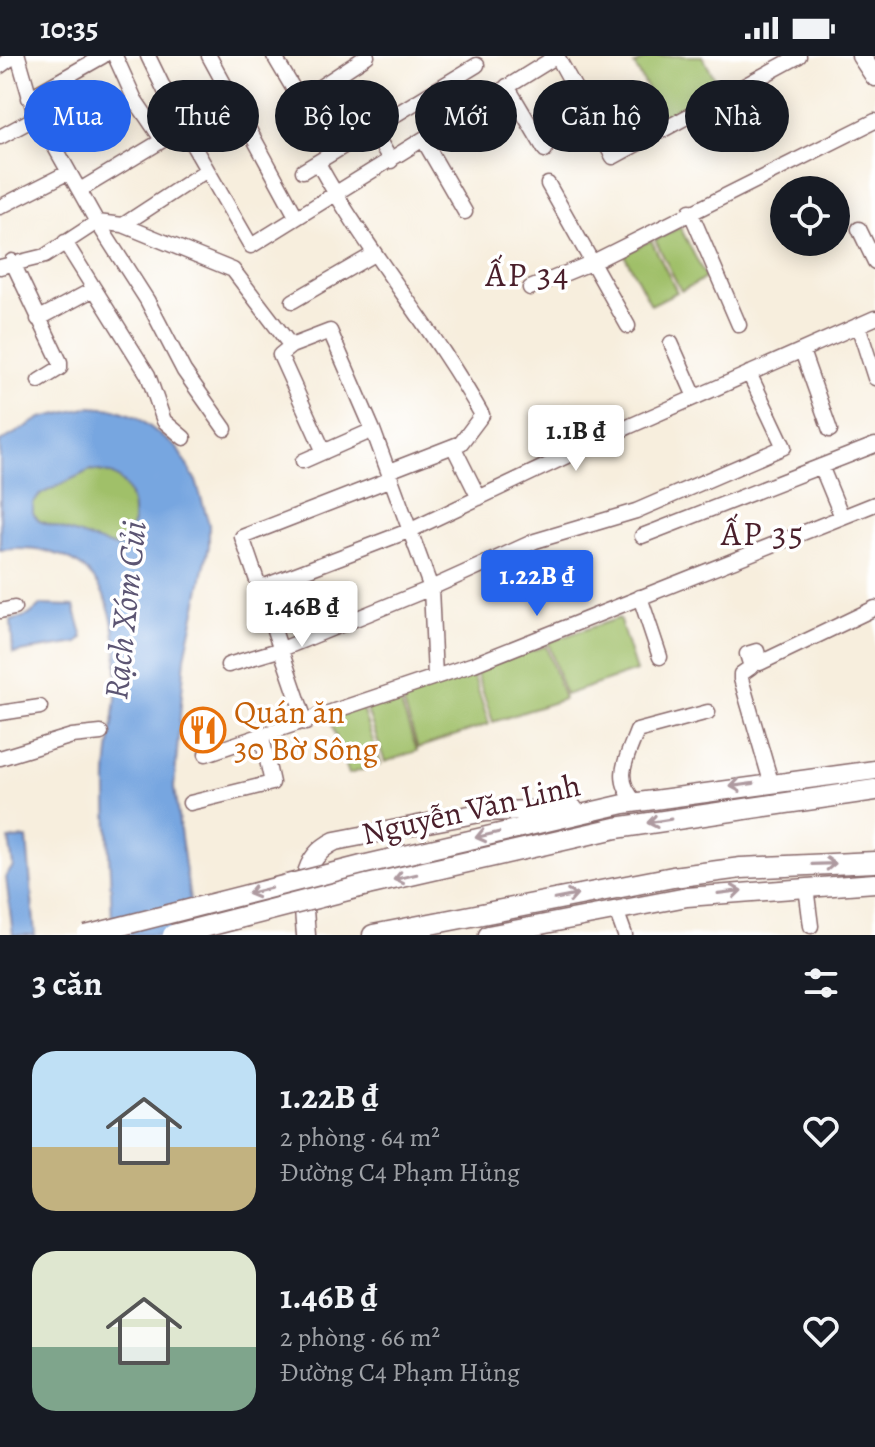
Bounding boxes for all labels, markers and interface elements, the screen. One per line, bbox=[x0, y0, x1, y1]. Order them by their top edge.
text: 10:35 bbox=[40, 8, 99, 48]
chip: Mua bbox=[24, 80, 131, 152]
chip: Thuê bbox=[147, 80, 259, 152]
chip: Bộ lọc bbox=[275, 80, 399, 152]
chip: Mới bbox=[415, 80, 517, 152]
chip: Căn hộ bbox=[533, 80, 669, 152]
chip: Nhà bbox=[685, 80, 789, 152]
map controls bbox=[770, 176, 850, 256]
button: locate bbox=[770, 176, 850, 256]
district label: ẤP 34 bbox=[485, 251, 570, 298]
pin: 1.1B ₫ bbox=[511, 405, 641, 473]
text: 1.1B ₫ bbox=[546, 413, 606, 448]
district label: ẤP 35 bbox=[720, 510, 805, 557]
water label: Rạch Xóm Củi bbox=[92, 518, 158, 702]
pin: 1.22B ₫ bbox=[463, 550, 611, 618]
text: 1.22B ₫ bbox=[499, 558, 575, 593]
pin: 1.46B ₫ bbox=[228, 581, 376, 649]
text: 1.46B ₫ bbox=[265, 589, 339, 624]
place label: Quán ăn 30 Bờ Sông bbox=[234, 690, 378, 771]
restaurant icon: Quán ăn 30 Bờ Sông bbox=[179, 706, 227, 754]
street label: Nguyễn Văn Linh bbox=[357, 762, 585, 856]
one-way arrow bbox=[730, 778, 755, 793]
one-way arrow bbox=[647, 814, 672, 829]
one-way arrow bbox=[475, 829, 500, 844]
one-way arrow bbox=[810, 857, 837, 872]
one-way arrow bbox=[393, 870, 419, 885]
one-way arrow bbox=[247, 884, 273, 899]
one-way arrow bbox=[716, 884, 743, 899]
one-way arrow bbox=[553, 889, 579, 904]
text: 3 căn bbox=[32, 960, 102, 1007]
icon: filters bbox=[799, 961, 843, 1005]
text: 1.22B ₫ bbox=[280, 1073, 379, 1120]
icon: home bbox=[96, 1083, 192, 1179]
icon: heart bbox=[799, 1109, 843, 1153]
text: 2 phòng · 64 m² bbox=[280, 1120, 440, 1155]
text: Đường C4 Phạm Hủng bbox=[280, 1155, 520, 1190]
text: 1.46B ₫ bbox=[280, 1273, 378, 1320]
icon: home bbox=[96, 1283, 192, 1379]
icon: heart bbox=[799, 1309, 843, 1353]
text: 2 phòng · 66 m² bbox=[280, 1320, 440, 1355]
text: Đường C4 Phạm Hủng bbox=[280, 1355, 520, 1390]

